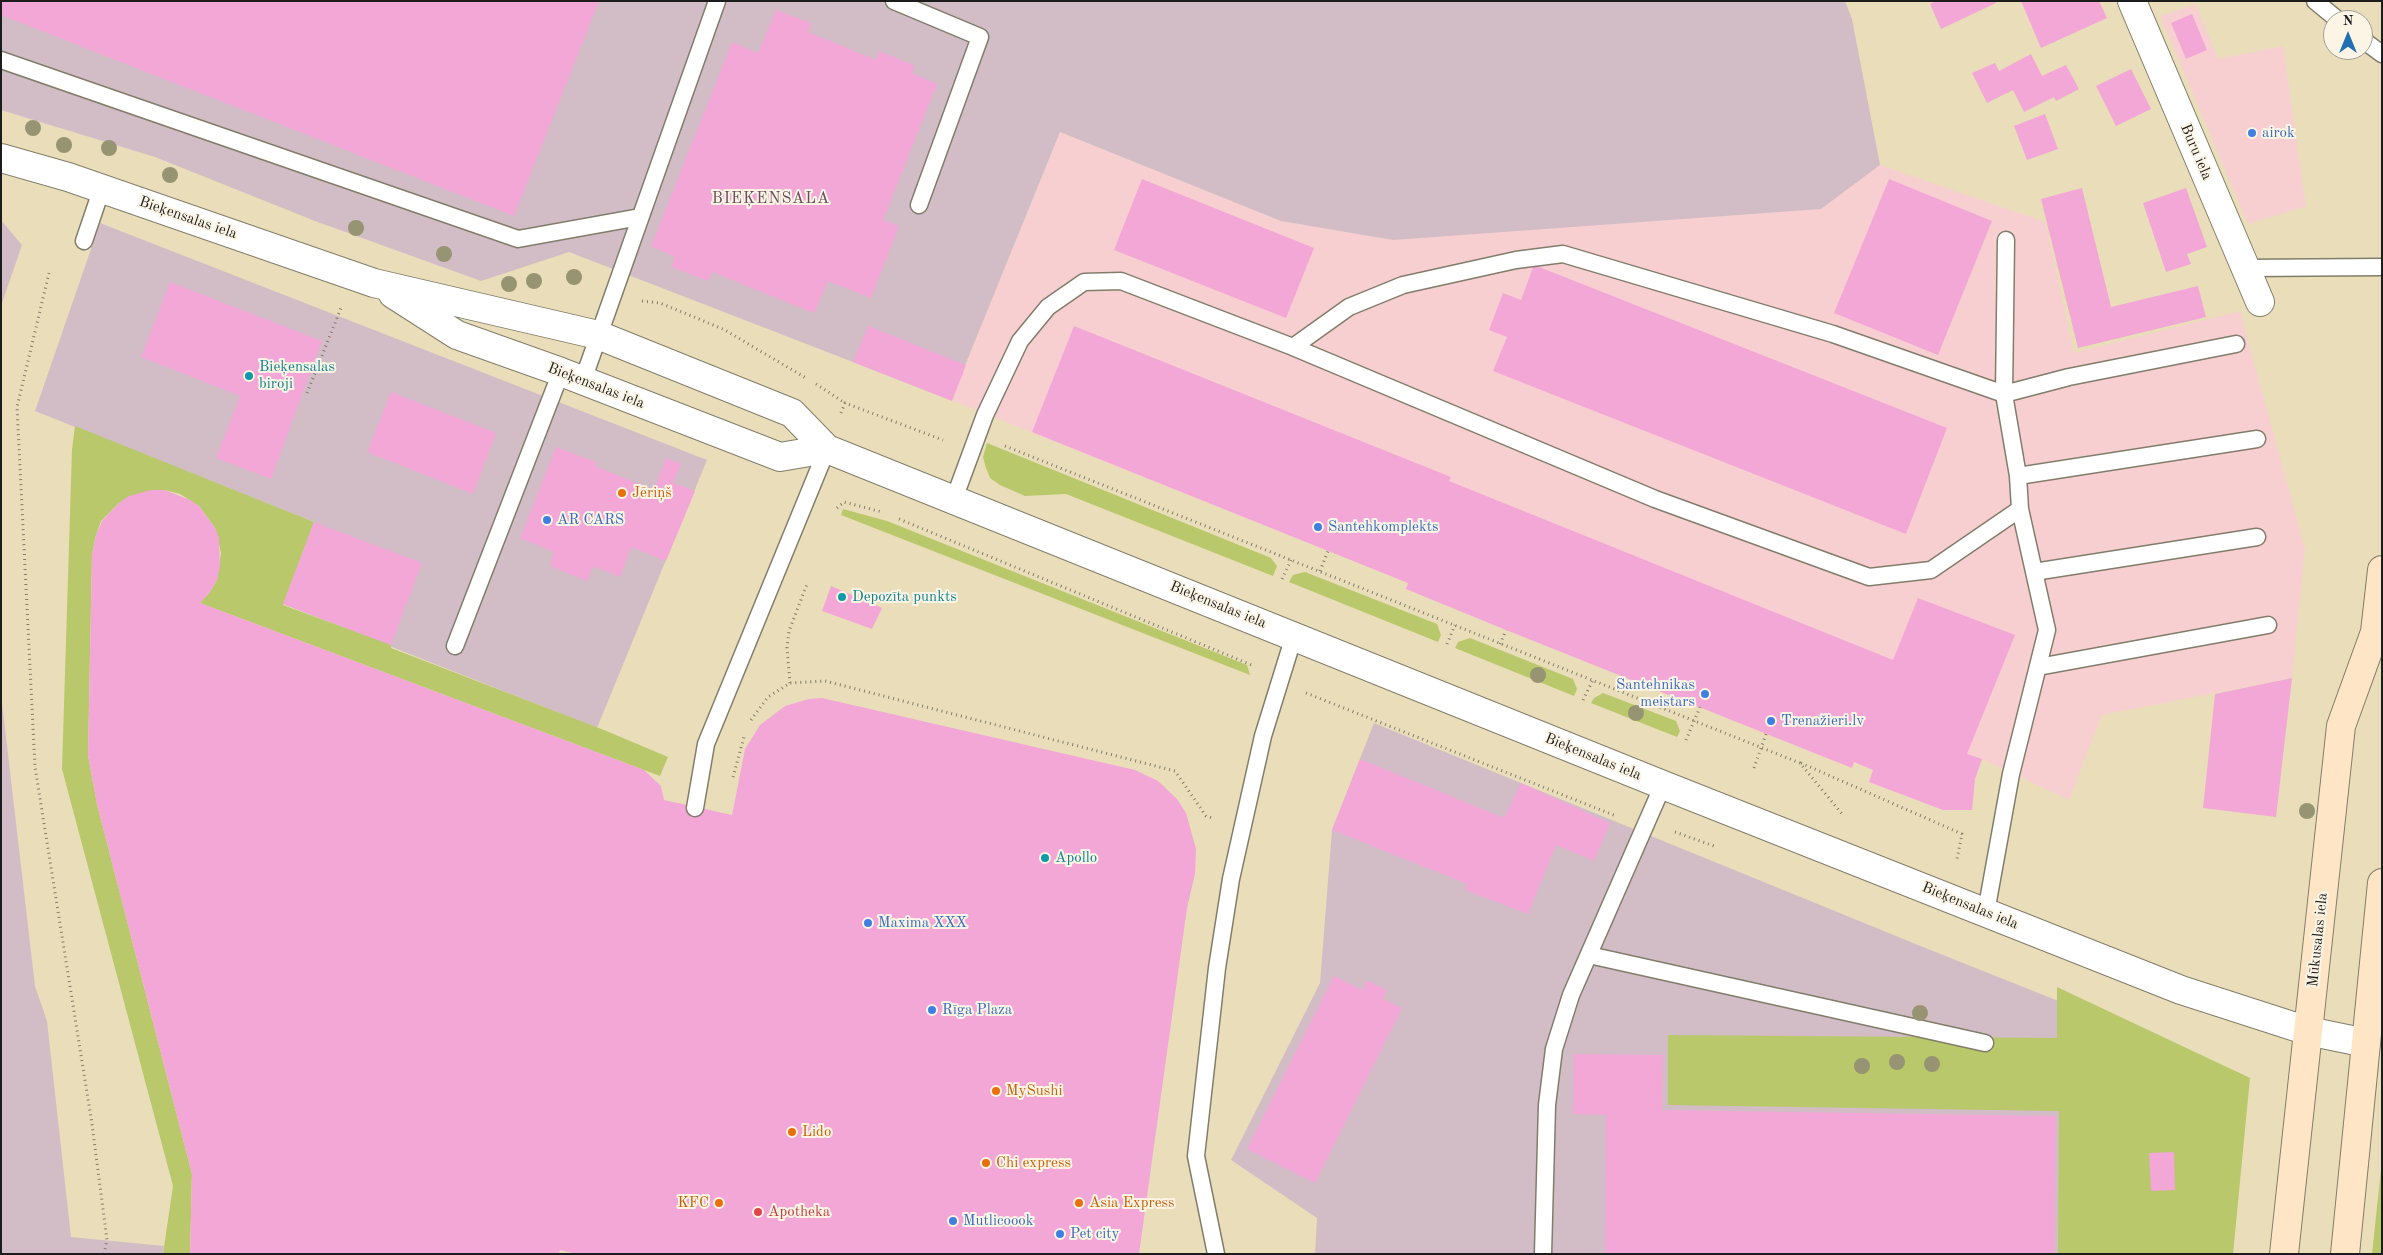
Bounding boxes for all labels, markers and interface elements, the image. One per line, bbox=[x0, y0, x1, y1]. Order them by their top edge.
north arrow bbox=[2323, 10, 2373, 60]
text: N bbox=[2343, 14, 2353, 28]
street label: Buru iela bbox=[2176, 121, 2216, 183]
place label: airok bbox=[2262, 124, 2295, 142]
marker: airok bbox=[2246, 127, 2258, 139]
district label: BIEĶENSALA bbox=[710, 189, 832, 209]
street label: Bieķensalas iela bbox=[137, 193, 239, 243]
place label: Bieķensalas biroji bbox=[259, 358, 335, 393]
street label: Bieķensalas iela bbox=[545, 359, 647, 413]
marker: Bieķensalas biroji bbox=[243, 370, 255, 382]
place label: Jēriņš bbox=[632, 484, 672, 502]
marker: Jēriņš bbox=[616, 487, 628, 499]
place label: AR CARS bbox=[557, 511, 624, 529]
marker: AR CARS bbox=[541, 514, 553, 526]
place label: Santehkomplekts bbox=[1328, 518, 1439, 536]
marker: Santehkomplekts bbox=[1312, 521, 1324, 533]
street label: Bieķensalas iela bbox=[1167, 577, 1269, 633]
place label: Depozīta punkts bbox=[852, 588, 957, 606]
marker: Depozīta punkts bbox=[836, 591, 848, 603]
place label: Santehnikas meistars bbox=[1616, 676, 1695, 711]
marker: Santehnikas meistars bbox=[1699, 688, 1711, 700]
place label: Trenažieri.lv bbox=[1781, 712, 1864, 730]
marker: Trenažieri.lv bbox=[1765, 715, 1777, 727]
street label: Bieķensalas iela bbox=[1542, 729, 1644, 785]
place label: Apollo bbox=[1055, 849, 1097, 867]
marker: Apollo bbox=[1039, 852, 1051, 864]
street label: Bieķensalas iela bbox=[1919, 878, 2021, 934]
street label: Mūkusalas iela bbox=[2304, 892, 2332, 988]
place label: Maxima XXX bbox=[878, 914, 967, 932]
marker: Maxima XXX bbox=[862, 917, 874, 929]
place label: Rīga Plaza bbox=[942, 1001, 1012, 1019]
marker: Rīga Plaza bbox=[926, 1004, 938, 1016]
place label: MySushi bbox=[1006, 1082, 1063, 1100]
marker: MySushi bbox=[990, 1085, 1002, 1097]
place label: Lido bbox=[802, 1123, 831, 1141]
marker: Lido bbox=[786, 1126, 798, 1138]
place label: Chi express bbox=[996, 1154, 1071, 1172]
marker: Chi express bbox=[980, 1157, 992, 1169]
place label: KFC bbox=[677, 1194, 709, 1212]
place label: Asia Express bbox=[1089, 1194, 1175, 1212]
marker: KFC bbox=[713, 1197, 725, 1209]
marker: Asia Express bbox=[1073, 1197, 1085, 1209]
place label: Apotheka bbox=[768, 1203, 830, 1221]
marker: Apotheka bbox=[752, 1206, 764, 1218]
place label: Mutlicoook bbox=[963, 1212, 1034, 1230]
marker: Mutlicoook bbox=[947, 1215, 959, 1227]
place label: Pet city bbox=[1070, 1225, 1120, 1243]
marker: Pet city bbox=[1054, 1228, 1066, 1240]

